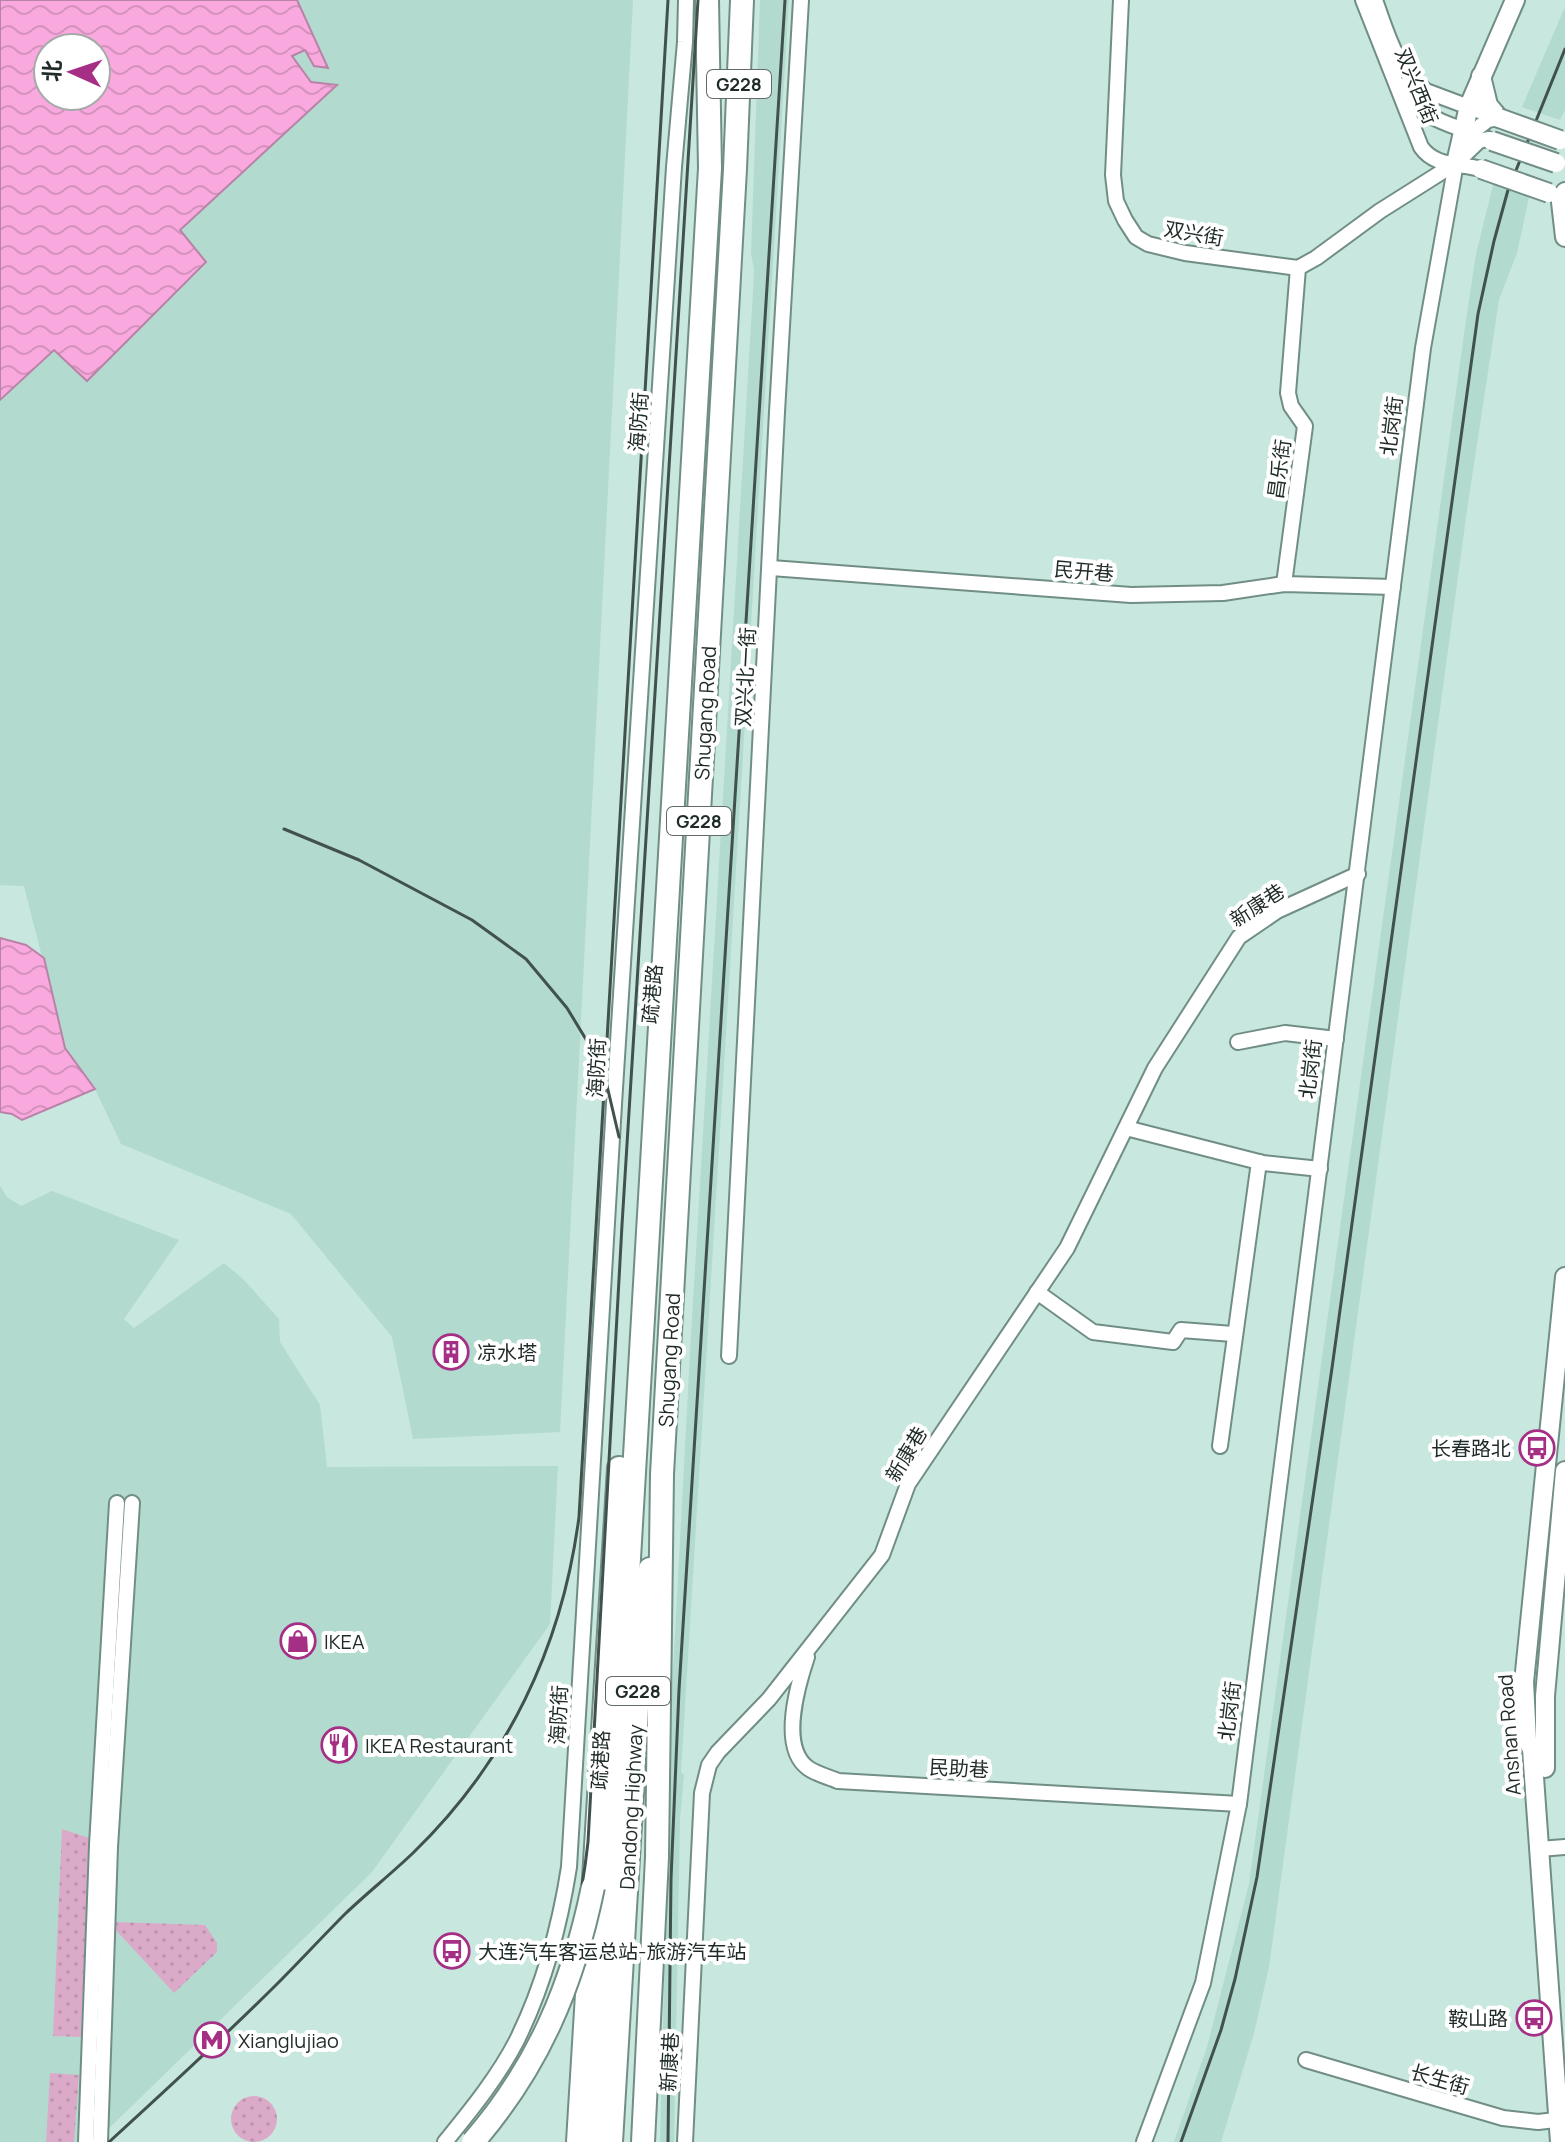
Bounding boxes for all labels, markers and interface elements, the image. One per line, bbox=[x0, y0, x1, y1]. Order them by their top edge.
north arrow bbox=[32, 32, 112, 112]
street label: 双兴西街 bbox=[1389, 44, 1445, 128]
text: 北 bbox=[36, 59, 68, 83]
road number: G228 bbox=[707, 70, 771, 98]
street label: 双兴街 bbox=[1162, 214, 1226, 252]
street label: 海防街 bbox=[622, 391, 654, 453]
street label: 北岗街 bbox=[1374, 395, 1408, 457]
street label: 昌乐街 bbox=[1261, 437, 1297, 501]
street label: 民开巷 bbox=[1053, 555, 1115, 587]
street label: 双兴北一街 bbox=[729, 626, 761, 728]
street label: Shugang Road bbox=[688, 645, 722, 781]
road number: G228 bbox=[667, 807, 731, 835]
street label: 新康巷 bbox=[1224, 877, 1290, 933]
street label: 疏港路 bbox=[636, 963, 668, 1025]
street label: 海防街 bbox=[581, 1037, 611, 1099]
street label: 北岗街 bbox=[1293, 1038, 1327, 1100]
street label: Shugang Road bbox=[652, 1292, 686, 1428]
building icon: 凉水塔 bbox=[432, 1333, 470, 1371]
place label: 凉水塔 bbox=[477, 1339, 537, 1366]
street label: 新康巷 bbox=[879, 1421, 933, 1487]
bus stop icon: 长春路北 bbox=[1518, 1429, 1556, 1467]
place label: 长春路北 bbox=[1431, 1435, 1511, 1462]
shop icon: IKEA bbox=[279, 1622, 317, 1660]
place label: IKEA bbox=[324, 1628, 365, 1655]
street label: Anshan Road bbox=[1491, 1674, 1527, 1796]
road number: G228 bbox=[606, 1677, 670, 1705]
street label: 北岗街 bbox=[1212, 1680, 1246, 1742]
street label: 海防街 bbox=[543, 1684, 573, 1746]
street label: Dandong Highway bbox=[613, 1723, 649, 1890]
restaurant icon: IKEA Restaurant bbox=[320, 1726, 358, 1764]
street label: 疏港路 bbox=[585, 1729, 615, 1791]
place label: IKEA Restaurant bbox=[365, 1732, 513, 1759]
street label: 民助巷 bbox=[928, 1753, 990, 1783]
bus stop icon: 大连汽车客运总站-旅游汽车站 bbox=[433, 1932, 471, 1970]
place label: 大连汽车客运总站-旅游汽车站 bbox=[478, 1938, 746, 1965]
bus stop icon: 鞍山路 bbox=[1515, 1999, 1553, 2037]
place label: 鞍山路 bbox=[1448, 2005, 1508, 2032]
metro station icon: Xianglujiao bbox=[193, 2021, 231, 2059]
place label: Xianglujiao bbox=[238, 2027, 339, 2054]
street label: 新康巷 bbox=[654, 2031, 684, 2093]
street label: 长生街 bbox=[1407, 2058, 1473, 2100]

